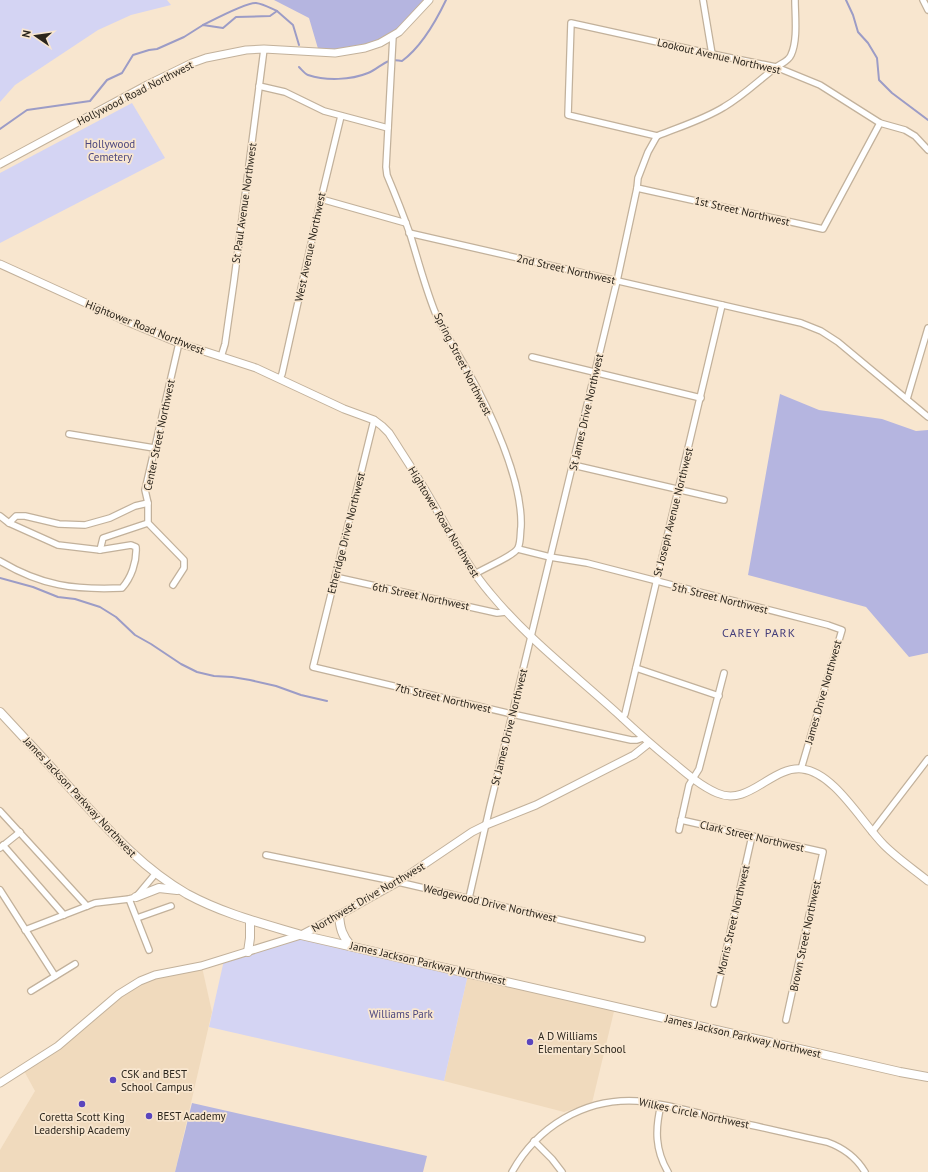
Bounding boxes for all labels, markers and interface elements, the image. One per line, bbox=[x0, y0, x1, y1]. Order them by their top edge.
north arrow bbox=[16, 16, 56, 56]
text: N bbox=[19, 29, 34, 39]
street label: Lookout Avenue Northwest bbox=[656, 35, 782, 77]
street label: Hollywood Road Northwest bbox=[74, 57, 196, 128]
park label: Hollywood Cemetery bbox=[85, 137, 135, 164]
street label: St Paul Avenue Northwest bbox=[229, 141, 259, 264]
street label: West Avenue Northwest bbox=[292, 191, 328, 303]
street label: 1st Street Northwest bbox=[693, 193, 791, 229]
street label: 2nd Street Northwest bbox=[515, 251, 617, 287]
street label: Hightower Road Northwest bbox=[83, 297, 207, 357]
street label: Spring Street Northwest bbox=[431, 310, 495, 418]
street label: St James Drive Northwest bbox=[566, 352, 606, 472]
street label: Center Street Northwest bbox=[140, 378, 178, 492]
street label: St Joseph Avenue Northwest bbox=[650, 446, 696, 578]
street label: Hightower Road Northwest bbox=[405, 464, 483, 580]
street label: Etheridge Drive Northwest bbox=[324, 470, 368, 595]
street label: 6th Street Northwest bbox=[371, 579, 471, 613]
street label: 5th Street Northwest bbox=[670, 579, 770, 617]
district label: CAREY PARK bbox=[722, 625, 796, 640]
street label: James Drive Northwest bbox=[801, 638, 845, 746]
street label: St James Drive Northwest bbox=[488, 667, 530, 787]
street label: 7th Street Northwest bbox=[393, 680, 493, 716]
street label: James Jackson Parkway Northwest bbox=[20, 733, 140, 860]
street label: Clark Street Northwest bbox=[698, 817, 806, 855]
street label: Northwest Drive Northwest bbox=[309, 859, 427, 935]
street label: Morris Street Northwest bbox=[714, 863, 753, 976]
street label: Brown Street Northwest bbox=[786, 879, 824, 993]
street label: Wedgewood Drive Northwest bbox=[422, 881, 558, 925]
street label: James Jackson Parkway Northwest bbox=[348, 938, 508, 988]
park label: Williams Park bbox=[369, 1007, 434, 1021]
street label: James Jackson Parkway Northwest bbox=[663, 1011, 823, 1061]
place label: A D Williams Elementary School bbox=[538, 1029, 626, 1056]
marker: A D Williams Elementary School bbox=[525, 1037, 535, 1047]
place label: CSK and BEST School Campus bbox=[121, 1067, 193, 1094]
marker: CSK and BEST School Campus bbox=[108, 1075, 118, 1085]
street label: Wilkes Circle Northwest bbox=[638, 1094, 751, 1132]
marker: Coretta Scott King Leadership Academy bbox=[77, 1099, 87, 1109]
place label: BEST Academy bbox=[157, 1109, 227, 1123]
place label: Coretta Scott King Leadership Academy bbox=[34, 1110, 131, 1137]
marker: BEST Academy bbox=[144, 1111, 154, 1121]

